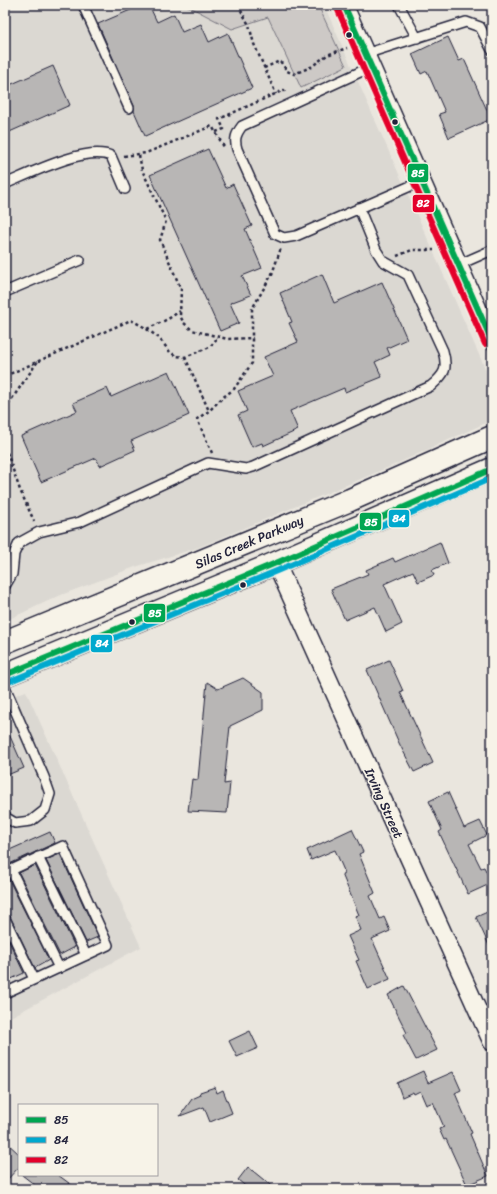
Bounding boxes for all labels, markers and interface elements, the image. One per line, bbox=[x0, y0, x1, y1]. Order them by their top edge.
unlabelled marker bbox=[344, 30, 354, 40]
unlabelled marker bbox=[390, 117, 400, 127]
line badge: 85 bbox=[407, 163, 429, 183]
text: 85 bbox=[410, 164, 425, 183]
line badge: 82 bbox=[412, 194, 435, 213]
text: 82 bbox=[416, 194, 430, 213]
street label: Silas Creek Parkway bbox=[191, 509, 307, 575]
line badge: 84 bbox=[388, 509, 410, 528]
text: 84 bbox=[391, 509, 406, 528]
line badge: 85 bbox=[359, 512, 382, 531]
text: 85 bbox=[363, 513, 378, 532]
unlabelled marker bbox=[238, 580, 248, 590]
line badge: 85 bbox=[143, 603, 166, 623]
text: 85 bbox=[147, 604, 162, 623]
unlabelled marker bbox=[127, 617, 137, 627]
line badge: 84 bbox=[90, 634, 113, 653]
text: 84 bbox=[94, 634, 109, 653]
street label: Irving Street bbox=[358, 763, 410, 842]
legend bbox=[18, 1104, 158, 1176]
text: 85 bbox=[54, 1109, 69, 1131]
text: 84 bbox=[54, 1129, 69, 1151]
text: 82 bbox=[54, 1149, 68, 1171]

